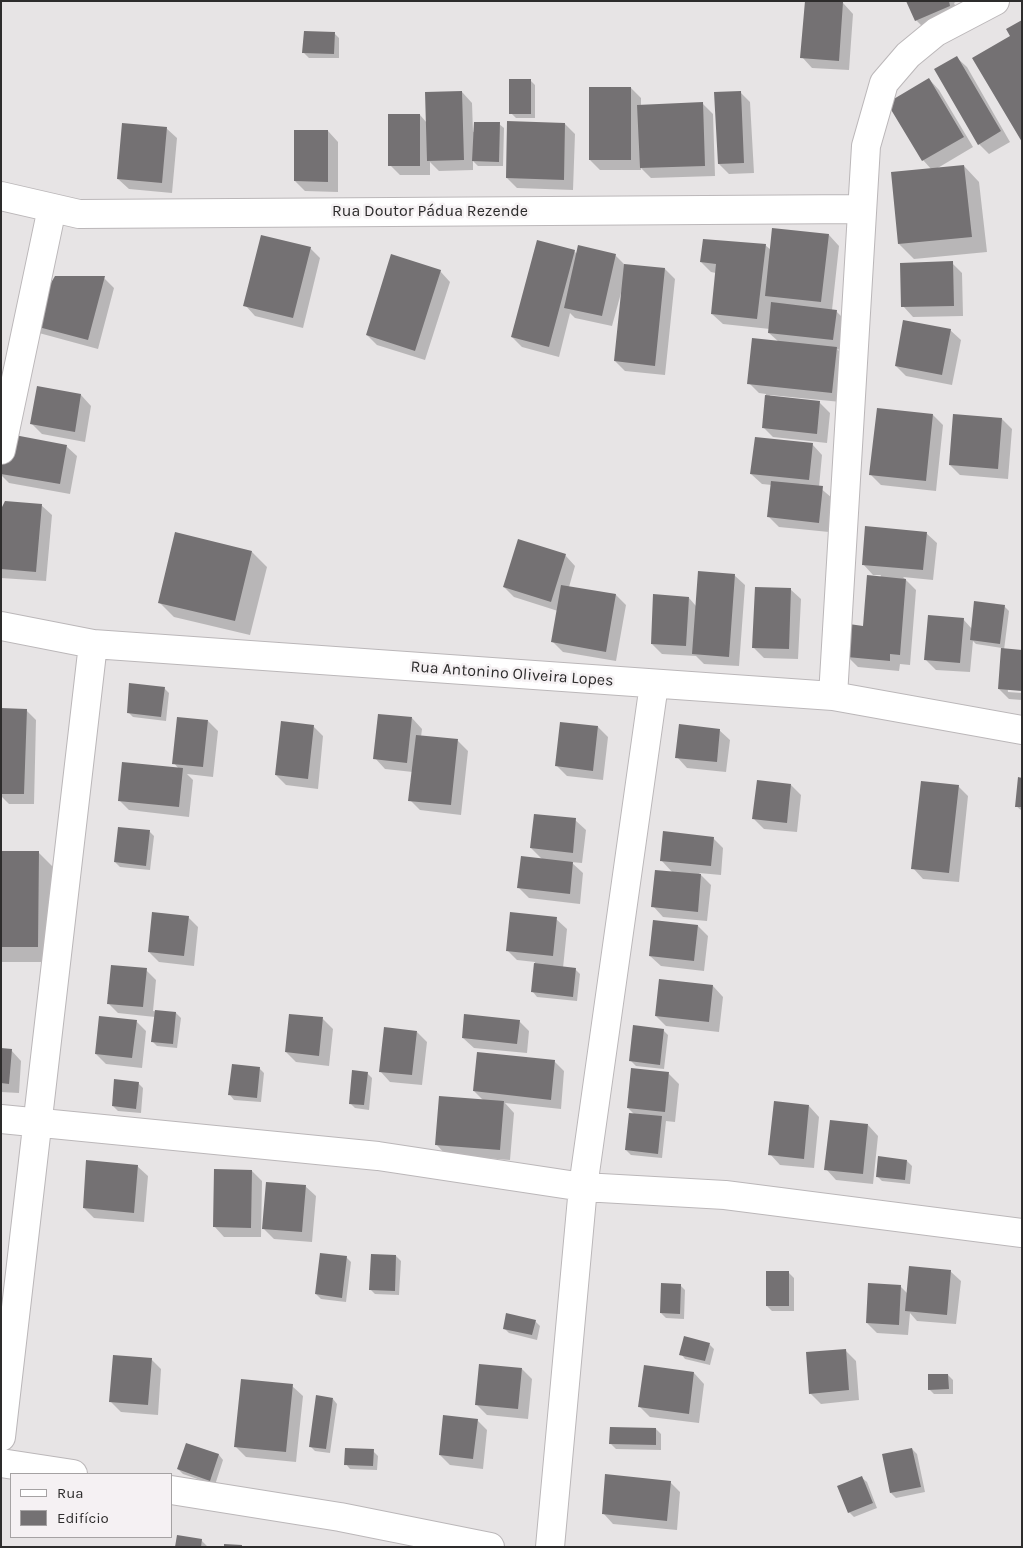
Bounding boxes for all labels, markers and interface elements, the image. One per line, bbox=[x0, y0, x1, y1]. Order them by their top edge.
street label: Rua Doutor Pádua Rezende bbox=[332, 201, 528, 221]
street label: Rua Antonino Oliveira Lopes bbox=[410, 657, 614, 691]
legend bbox=[10, 1473, 172, 1538]
text: Rua bbox=[57, 1484, 84, 1502]
text: Edifício bbox=[57, 1509, 109, 1527]

